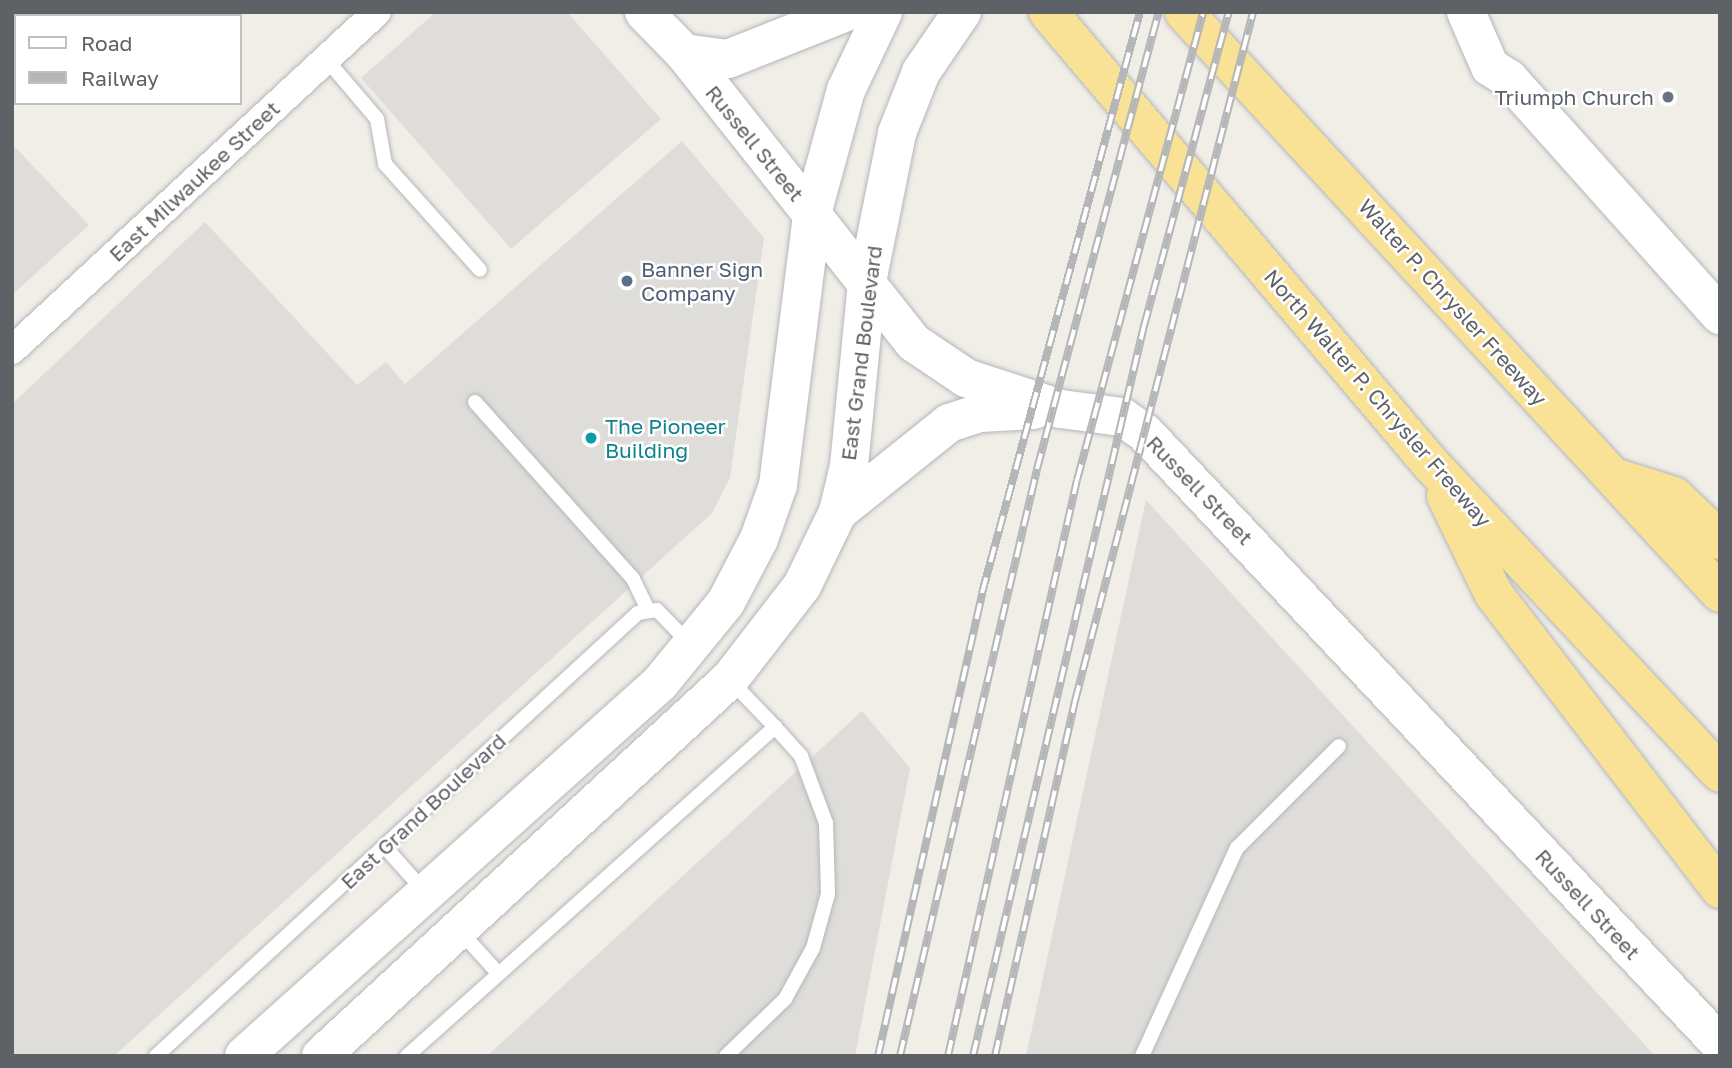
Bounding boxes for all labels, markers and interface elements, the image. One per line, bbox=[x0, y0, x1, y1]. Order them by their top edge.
legend bbox=[14, 14, 242, 105]
text: Road bbox=[81, 30, 132, 56]
text: Railway bbox=[81, 65, 159, 91]
street label: Russell Street bbox=[701, 80, 809, 206]
place label: Triumph Church bbox=[1494, 84, 1654, 110]
marker: Triumph Church bbox=[1660, 89, 1676, 105]
street label: East Milwaukee Street bbox=[104, 95, 284, 267]
street label: Walter P. Chrysler Freeway bbox=[1354, 193, 1552, 411]
street label: East Grand Boulevard bbox=[835, 244, 887, 462]
place label: Banner Sign Company bbox=[641, 256, 763, 306]
street label: North Walter P. Chrysler Freeway bbox=[1259, 264, 1497, 532]
marker: Banner Sign Company bbox=[619, 273, 635, 289]
place label: The Pioneer Building bbox=[605, 413, 726, 463]
marker: The Pioneer Building bbox=[583, 430, 599, 446]
street label: Russell Street bbox=[1142, 430, 1258, 550]
street label: East Grand Boulevard bbox=[335, 728, 511, 894]
street label: Russell Street bbox=[1530, 844, 1646, 964]

